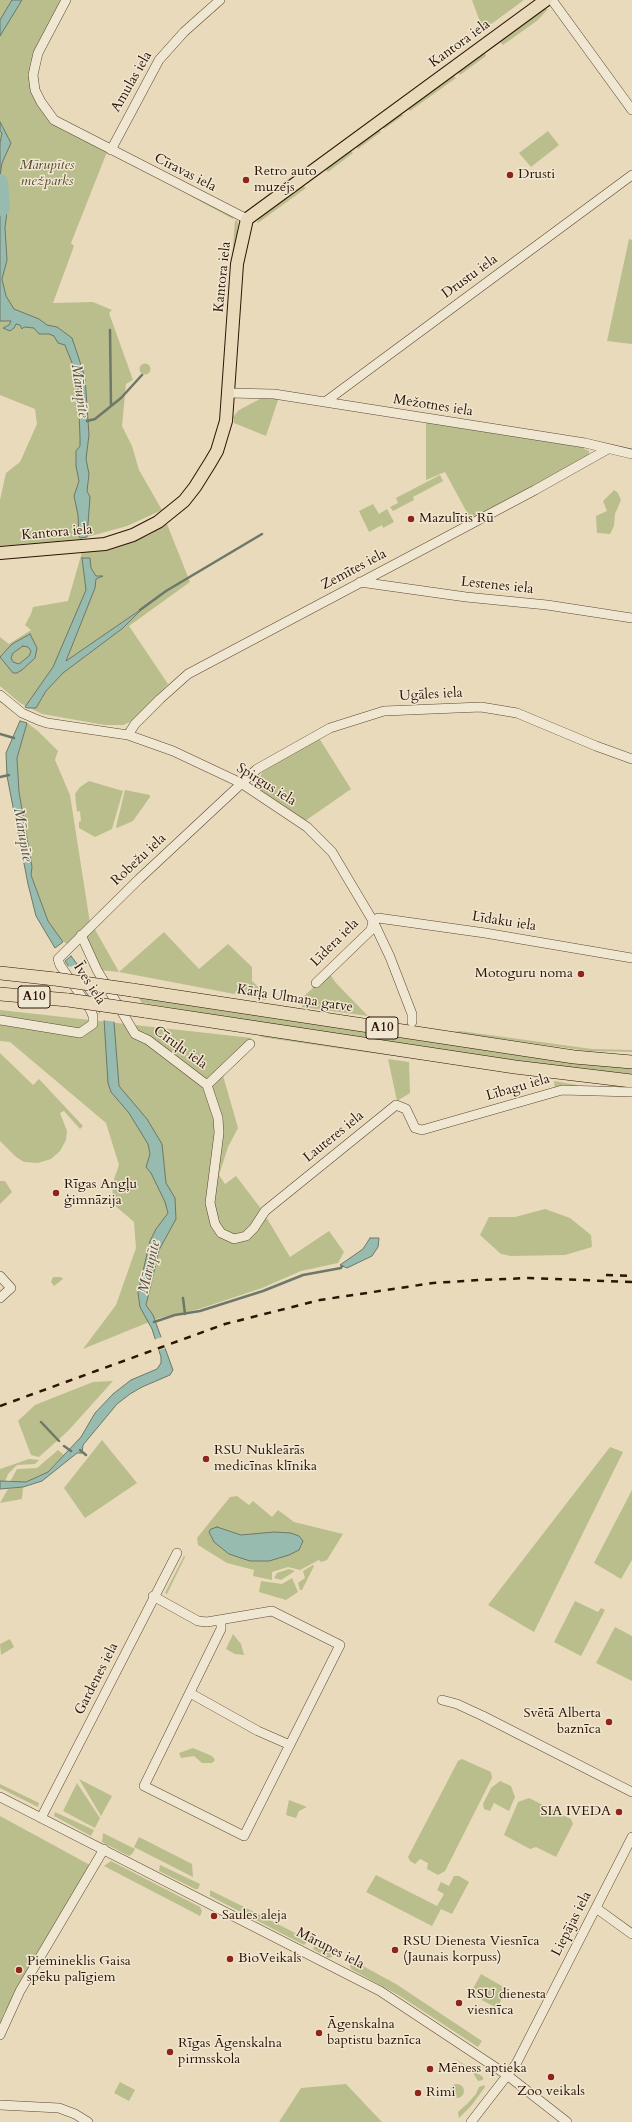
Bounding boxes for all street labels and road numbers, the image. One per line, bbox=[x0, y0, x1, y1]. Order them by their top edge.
street label: Kantora iela bbox=[426, 16, 494, 72]
street label: Amulas iela bbox=[108, 49, 156, 115]
street label: Cīravas iela bbox=[151, 150, 219, 196]
street label: Kantora iela bbox=[211, 241, 235, 313]
street label: Drustu iela bbox=[439, 251, 501, 303]
street label: Mežotnes iela bbox=[392, 391, 474, 421]
street label: Kantora iela bbox=[21, 522, 93, 544]
street label: Zemītes iela bbox=[319, 546, 389, 594]
street label: Lestenes iela bbox=[460, 574, 534, 598]
street label: Ugāles iela bbox=[399, 685, 463, 705]
street label: Spirgus iela bbox=[233, 760, 299, 810]
street label: Robežu iela bbox=[108, 830, 170, 890]
street label: Līdaku iela bbox=[471, 909, 537, 935]
street label: Līdera iela bbox=[307, 915, 363, 971]
street label: Īves iela bbox=[69, 960, 109, 1008]
street label: Kārļa Ulmaņa gatve bbox=[236, 982, 354, 1016]
road number: A10 bbox=[18, 986, 50, 1008]
road number: A10 bbox=[366, 1017, 398, 1039]
street label: Cīruļu iela bbox=[150, 1023, 210, 1073]
street label: Lībagu iela bbox=[484, 1071, 552, 1105]
street label: Lauteres iela bbox=[300, 1108, 368, 1166]
street label: Gardenes iela bbox=[72, 1640, 122, 1718]
street label: Liepājas iela bbox=[549, 1889, 595, 1959]
street label: Mārupes iela bbox=[293, 1925, 367, 1973]

